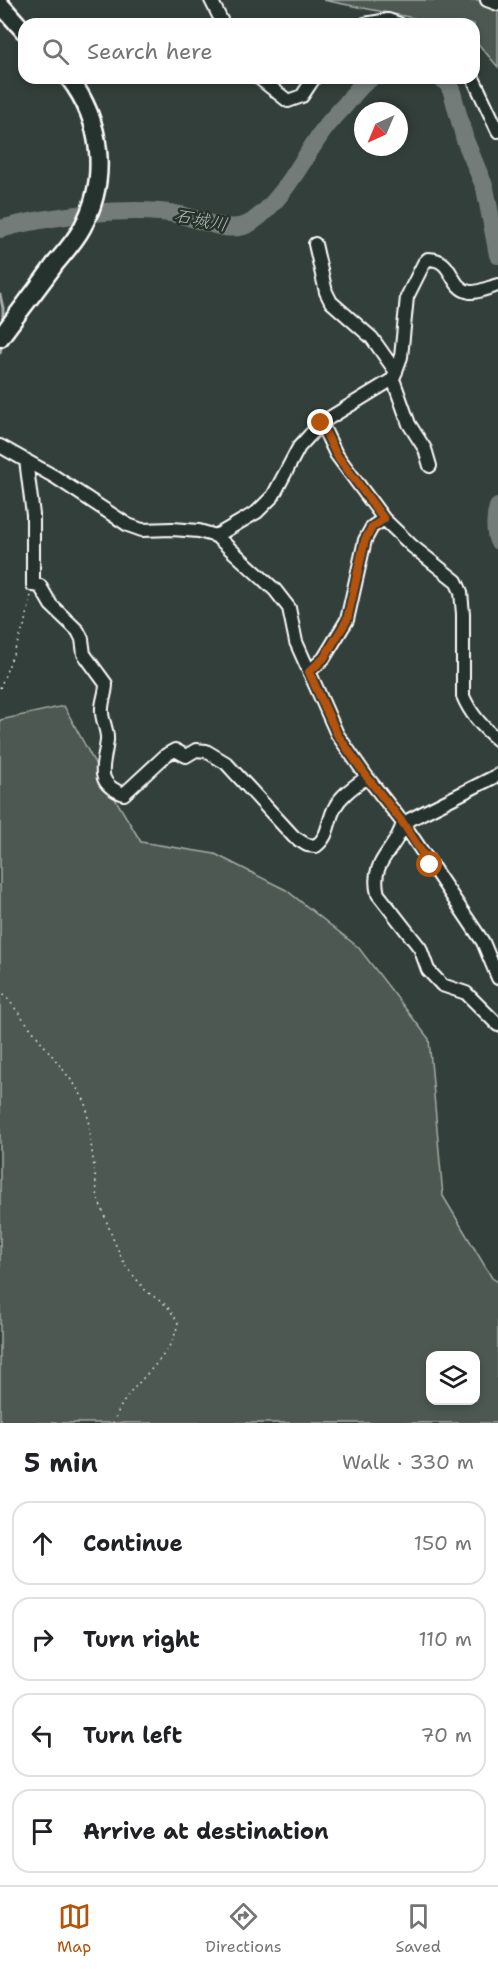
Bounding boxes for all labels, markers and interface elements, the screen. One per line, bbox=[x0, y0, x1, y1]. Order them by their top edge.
search box bbox=[18, 18, 480, 84]
icon: search bbox=[39, 35, 72, 68]
text: Search here bbox=[87, 37, 213, 66]
north arrow bbox=[354, 102, 408, 156]
water label: 石城川 bbox=[172, 203, 230, 237]
route end bbox=[307, 409, 333, 435]
route start bbox=[416, 851, 442, 877]
map controls bbox=[426, 1351, 480, 1405]
button: layers bbox=[426, 1351, 480, 1405]
text: 5 min bbox=[24, 1445, 98, 1480]
text: Walk · 330 m bbox=[342, 1449, 474, 1475]
icon: ahead bbox=[26, 1527, 59, 1560]
text: Continue bbox=[83, 1529, 183, 1558]
text: 150 m bbox=[414, 1530, 472, 1556]
icon: right bbox=[26, 1623, 59, 1656]
text: Turn right bbox=[83, 1625, 200, 1654]
text: 110 m bbox=[418, 1626, 472, 1652]
icon: left bbox=[26, 1719, 59, 1752]
text: Turn left bbox=[83, 1721, 182, 1750]
text: 70 m bbox=[420, 1722, 472, 1748]
icon: arrive bbox=[26, 1815, 59, 1848]
text: Arrive at destination bbox=[83, 1817, 329, 1846]
tab: Map bbox=[57, 1900, 91, 1957]
tab: Directions bbox=[205, 1900, 282, 1957]
tab: Saved bbox=[396, 1900, 441, 1957]

